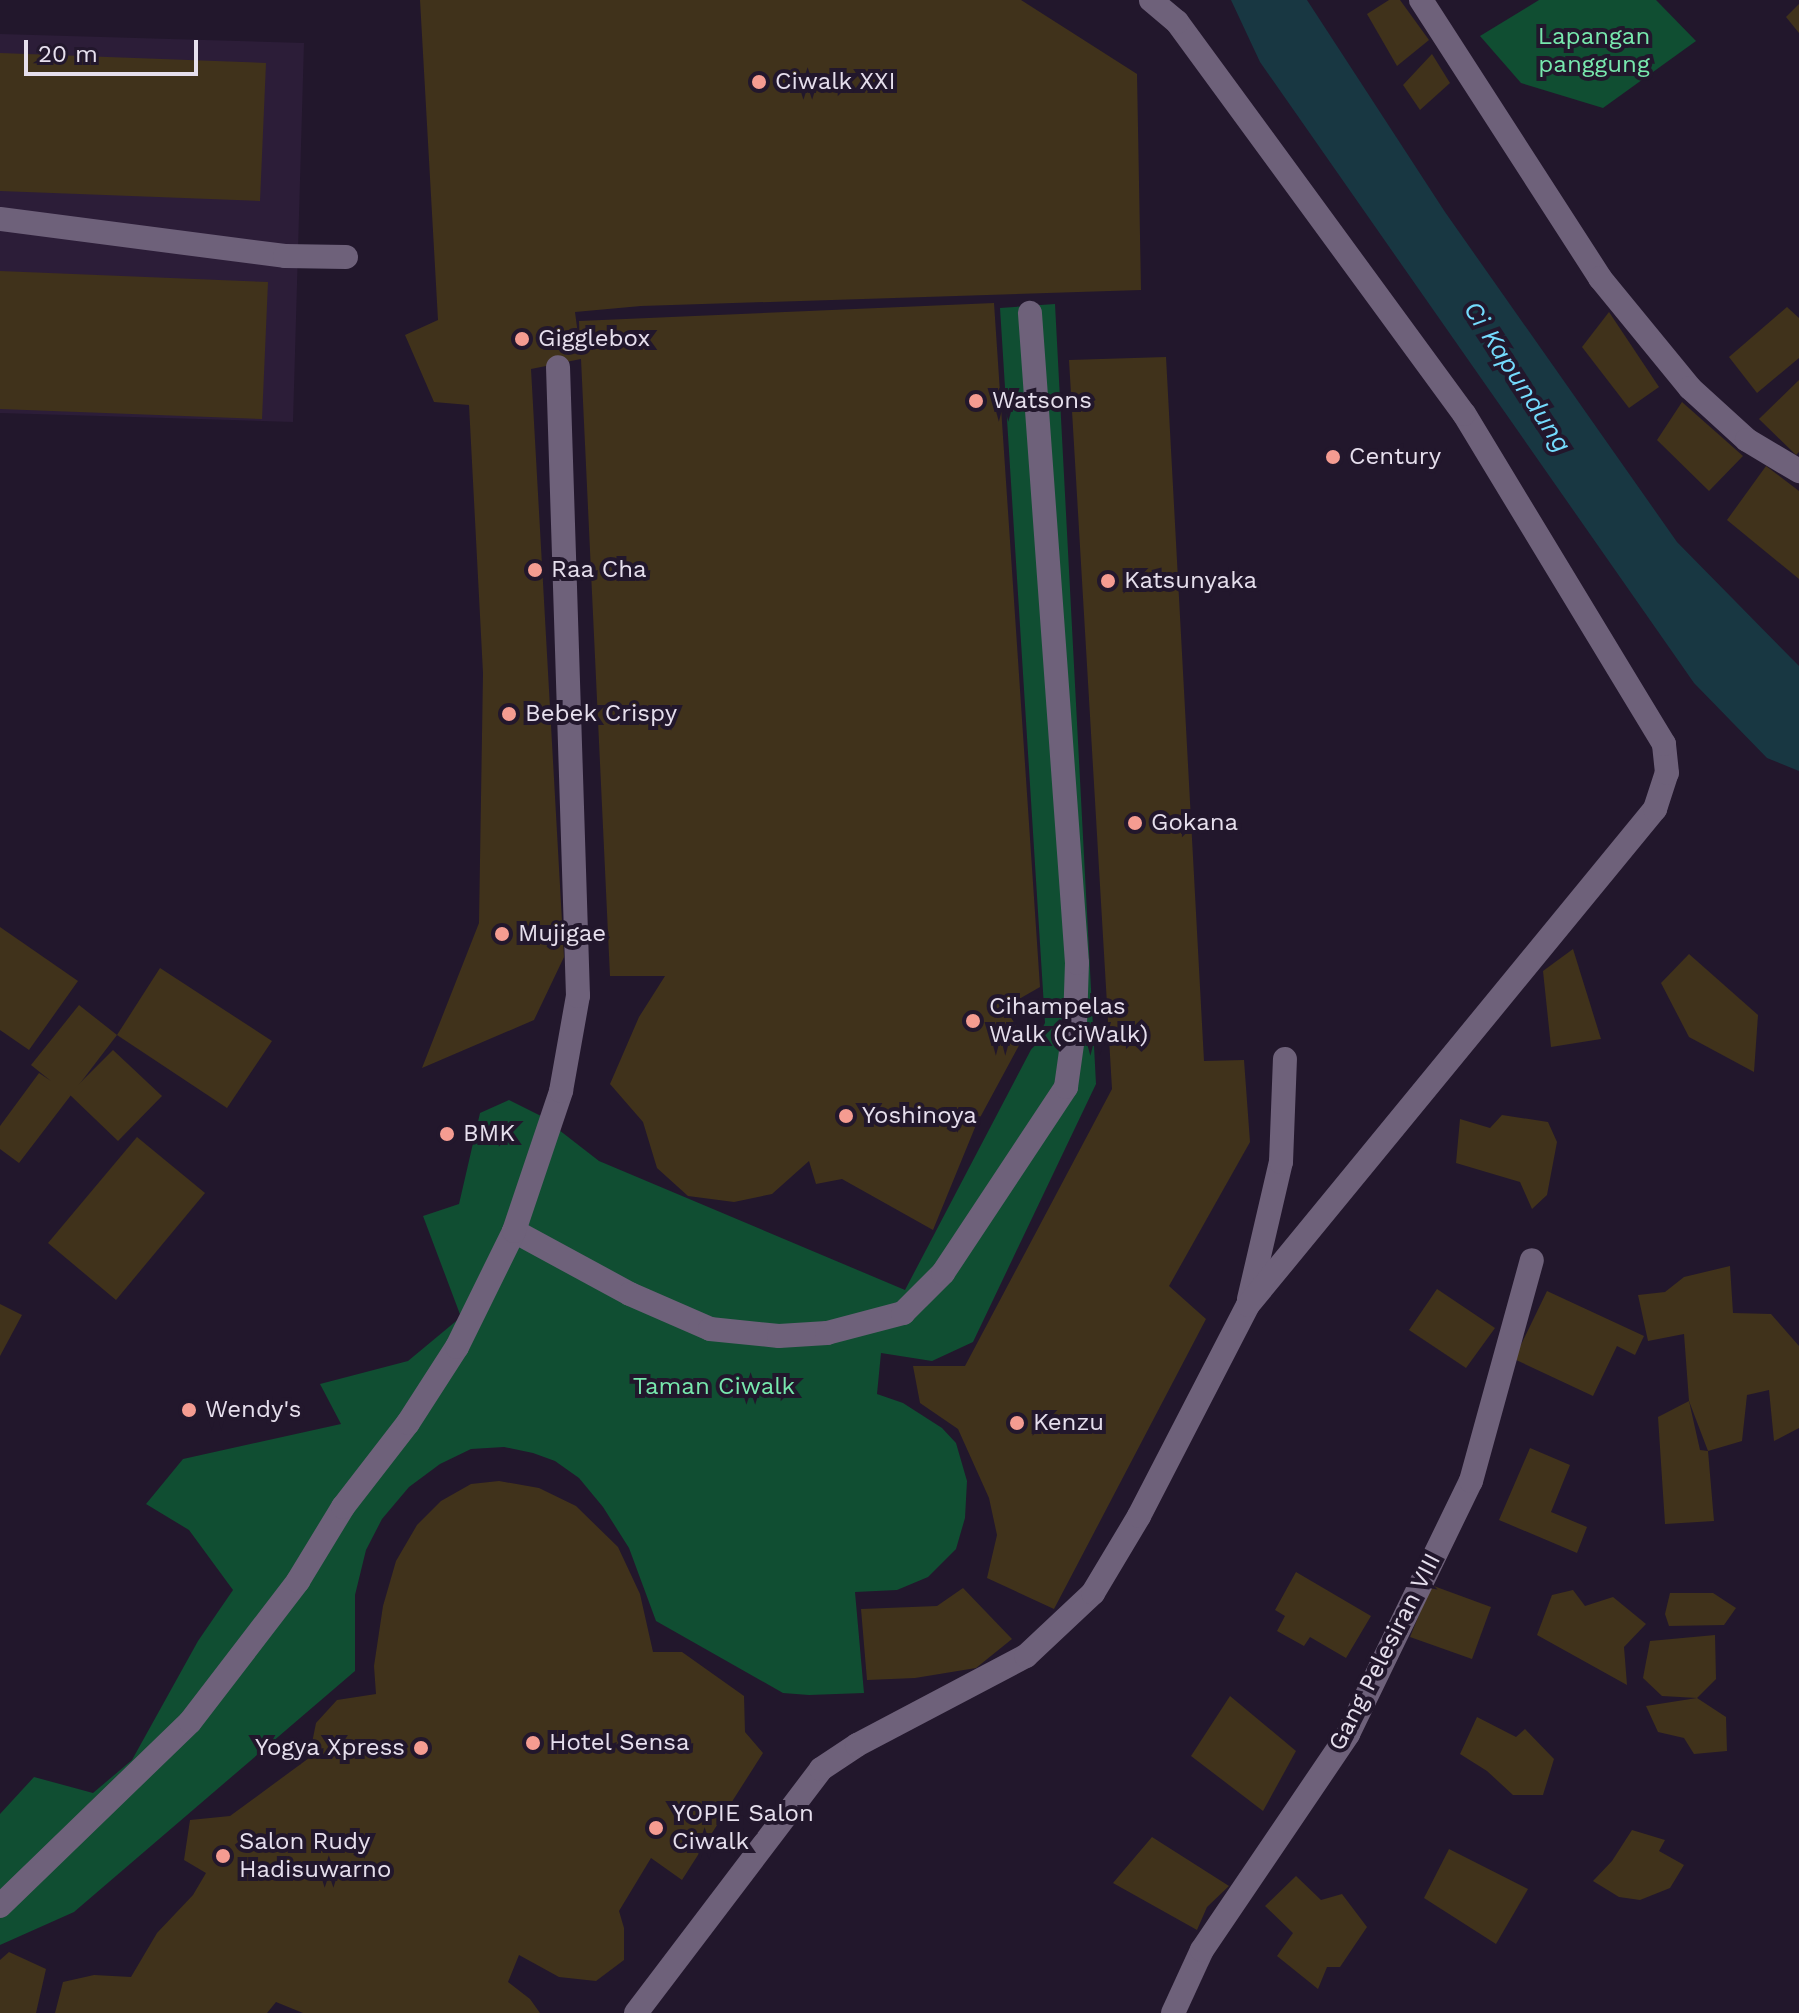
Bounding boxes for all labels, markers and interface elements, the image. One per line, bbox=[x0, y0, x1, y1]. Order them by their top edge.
park label: Lapangan panggung bbox=[1538, 23, 1650, 79]
scale bar bbox=[28, 24, 202, 74]
text: 20 m bbox=[38, 40, 98, 68]
place label: Ciwalk XXI bbox=[775, 68, 896, 96]
marker: Ciwalk XXI bbox=[750, 73, 768, 91]
water label: Ci Kapundung bbox=[1456, 295, 1578, 459]
place label: Gigglebox bbox=[538, 325, 650, 353]
marker: Gigglebox bbox=[513, 330, 531, 348]
place label: Watsons bbox=[992, 387, 1092, 415]
marker: Watsons bbox=[967, 392, 985, 410]
place label: Century bbox=[1349, 443, 1441, 471]
marker: Century bbox=[1324, 448, 1342, 466]
place label: Raa Cha bbox=[551, 556, 647, 584]
marker: Raa Cha bbox=[526, 561, 544, 579]
place label: Katsunyaka bbox=[1124, 567, 1257, 595]
marker: Katsunyaka bbox=[1099, 572, 1117, 590]
place label: Bebek Crispy bbox=[525, 700, 678, 728]
marker: Bebek Crispy bbox=[500, 705, 518, 723]
place label: Gokana bbox=[1151, 809, 1238, 837]
marker: Gokana bbox=[1126, 814, 1144, 832]
place label: Mujigae bbox=[518, 920, 606, 948]
marker: Mujigae bbox=[493, 925, 511, 943]
place label: Cihampelas Walk (CiWalk) bbox=[989, 993, 1149, 1049]
marker: Cihampelas Walk (CiWalk) bbox=[964, 1012, 982, 1030]
place label: Yoshinoya bbox=[862, 1102, 977, 1130]
marker: Yoshinoya bbox=[837, 1107, 855, 1125]
place label: BMK bbox=[463, 1120, 515, 1148]
marker: BMK bbox=[438, 1125, 456, 1143]
park label: Taman Ciwalk bbox=[633, 1373, 795, 1401]
place label: Wendy's bbox=[205, 1396, 301, 1424]
marker: Wendy's bbox=[180, 1401, 198, 1419]
place label: Kenzu bbox=[1033, 1409, 1104, 1437]
marker: Kenzu bbox=[1008, 1414, 1026, 1432]
street label: Gang Pelesiran VIII bbox=[1323, 1548, 1447, 1756]
place label: Hotel Sensa bbox=[549, 1729, 690, 1757]
place label: Yogya Xpress bbox=[254, 1734, 405, 1762]
marker: Hotel Sensa bbox=[524, 1734, 542, 1752]
marker: Yogya Xpress bbox=[412, 1739, 430, 1757]
place label: YOPIE Salon Ciwalk bbox=[672, 1800, 814, 1856]
marker: YOPIE Salon Ciwalk bbox=[647, 1819, 665, 1837]
place label: Salon Rudy Hadisuwarno bbox=[239, 1828, 391, 1884]
marker: Salon Rudy Hadisuwarno bbox=[214, 1847, 232, 1865]

